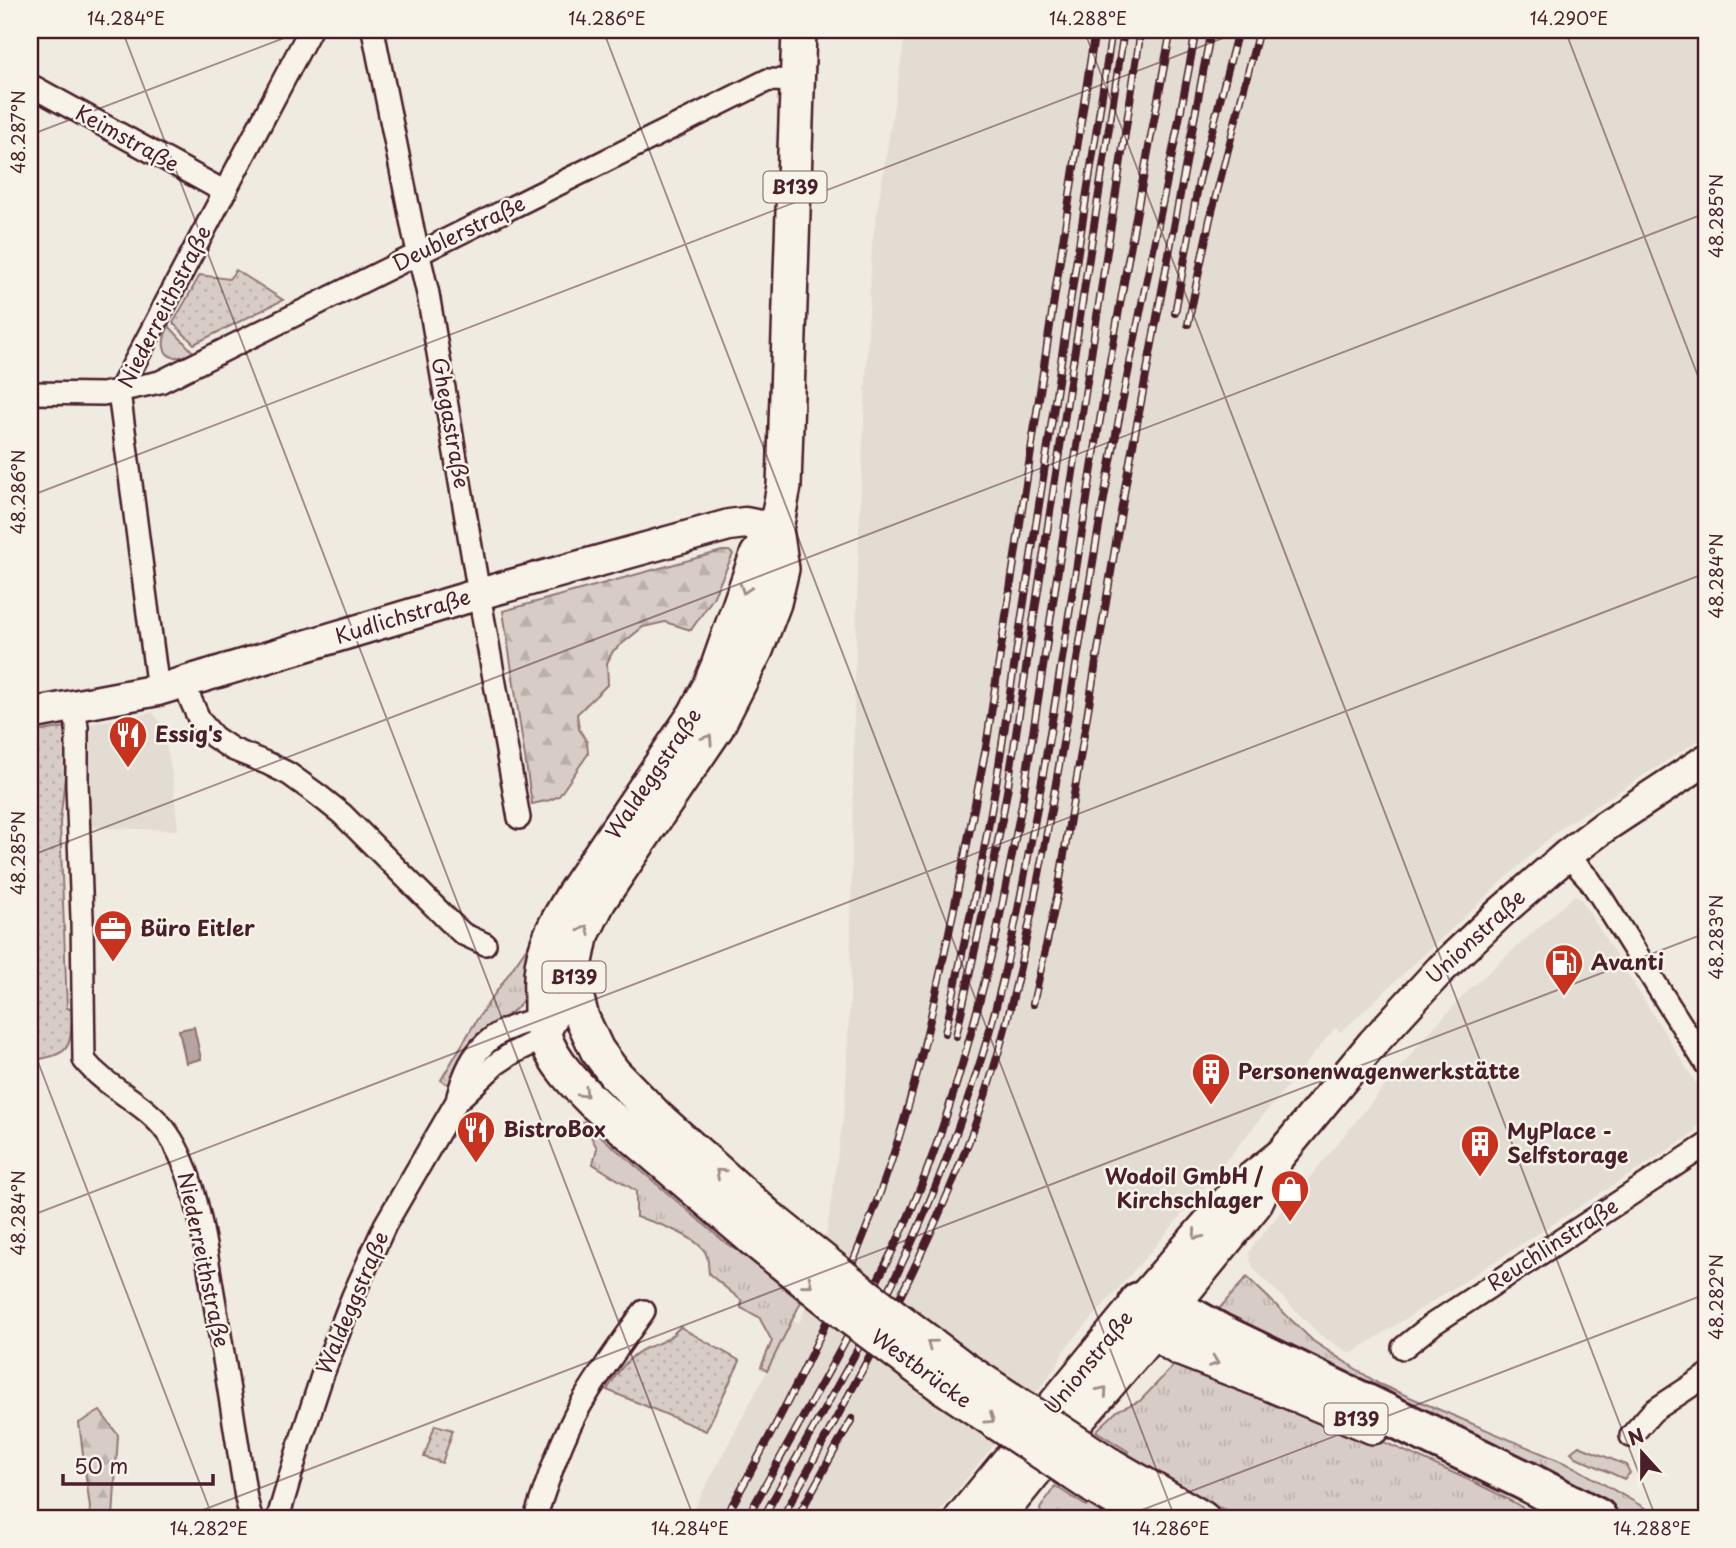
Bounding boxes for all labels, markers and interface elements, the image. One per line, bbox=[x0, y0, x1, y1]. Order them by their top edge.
text: 14.284°E bbox=[87, 4, 165, 31]
text: 14.286°E bbox=[568, 4, 646, 31]
text: 14.288°E bbox=[1049, 4, 1127, 31]
text: 14.290°E bbox=[1530, 4, 1608, 31]
text: 48.287°N bbox=[4, 90, 31, 174]
street label: Keimstraße bbox=[70, 96, 186, 179]
road number: B139 bbox=[764, 172, 826, 202]
text: 48.285°N bbox=[1702, 174, 1729, 258]
street label: Deublerstraße bbox=[386, 186, 530, 278]
street label: Niederreithstraße bbox=[108, 219, 218, 393]
street label: Ghegastraße bbox=[425, 355, 479, 491]
text: 48.286°N bbox=[4, 449, 31, 535]
text: 48.284°N bbox=[1702, 533, 1729, 619]
street label: Kudlichstraße bbox=[331, 579, 474, 651]
one-way arrow bbox=[739, 582, 754, 594]
street label: Waldeggstraße bbox=[596, 701, 708, 845]
restaurant icon: Essig's bbox=[107, 714, 149, 769]
place label: Essig's bbox=[155, 717, 223, 749]
one-way arrow bbox=[700, 734, 713, 747]
text: 48.285°N bbox=[4, 811, 31, 895]
street label: Unionstraße bbox=[1418, 881, 1532, 990]
text: 48.283°N bbox=[1702, 894, 1729, 980]
office icon: Büro Eitler bbox=[92, 908, 134, 963]
place label: Büro Eitler bbox=[140, 911, 255, 943]
one-way arrow bbox=[577, 925, 591, 937]
fuel station icon: Avanti bbox=[1543, 942, 1585, 997]
place label: Avanti bbox=[1591, 945, 1664, 977]
road number: B139 bbox=[542, 962, 606, 993]
building icon: Personenwagenwerkstätte bbox=[1190, 1051, 1232, 1106]
place label: Personenwagenwerkstätte bbox=[1238, 1054, 1520, 1086]
one-way arrow bbox=[576, 1084, 589, 1097]
restaurant icon: BistroBox bbox=[455, 1109, 497, 1164]
place label: BistroBox bbox=[503, 1112, 606, 1144]
place label: MyPlace - Selfstorage bbox=[1507, 1114, 1628, 1170]
building icon: MyPlace - Selfstorage bbox=[1459, 1123, 1501, 1178]
place label: Wodoil GmbH / Kirchschlager bbox=[1105, 1159, 1263, 1215]
shop icon: Wodoil GmbH / Kirchschlager bbox=[1269, 1168, 1311, 1223]
street label: Niederreithstraße bbox=[171, 1169, 239, 1350]
one-way arrow bbox=[715, 1169, 728, 1182]
text: 48.284°N bbox=[4, 1170, 31, 1256]
street label: Reuchlinstraße bbox=[1480, 1189, 1624, 1298]
street label: Waldeggstraße bbox=[307, 1226, 396, 1379]
one-way arrow bbox=[1193, 1227, 1205, 1240]
text: 48.282°N bbox=[1702, 1254, 1729, 1340]
one-way arrow bbox=[800, 1275, 812, 1288]
street label: Unionstraße bbox=[1035, 1303, 1140, 1421]
street label: Westbrücke bbox=[865, 1320, 979, 1415]
one-way arrow bbox=[926, 1340, 939, 1352]
one-way arrow bbox=[1207, 1354, 1220, 1368]
one-way arrow bbox=[1095, 1386, 1107, 1399]
road number: B139 bbox=[1324, 1404, 1388, 1434]
one-way arrow bbox=[982, 1411, 995, 1423]
north arrow bbox=[1606, 1418, 1676, 1488]
text: N bbox=[1624, 1420, 1648, 1452]
scale bar bbox=[63, 1443, 214, 1487]
text: 50 m bbox=[74, 1449, 128, 1481]
text: 14.282°E bbox=[170, 1514, 248, 1541]
text: 14.284°E bbox=[651, 1514, 729, 1541]
text: 14.286°E bbox=[1132, 1514, 1210, 1541]
text: 14.288°E bbox=[1613, 1514, 1691, 1541]

